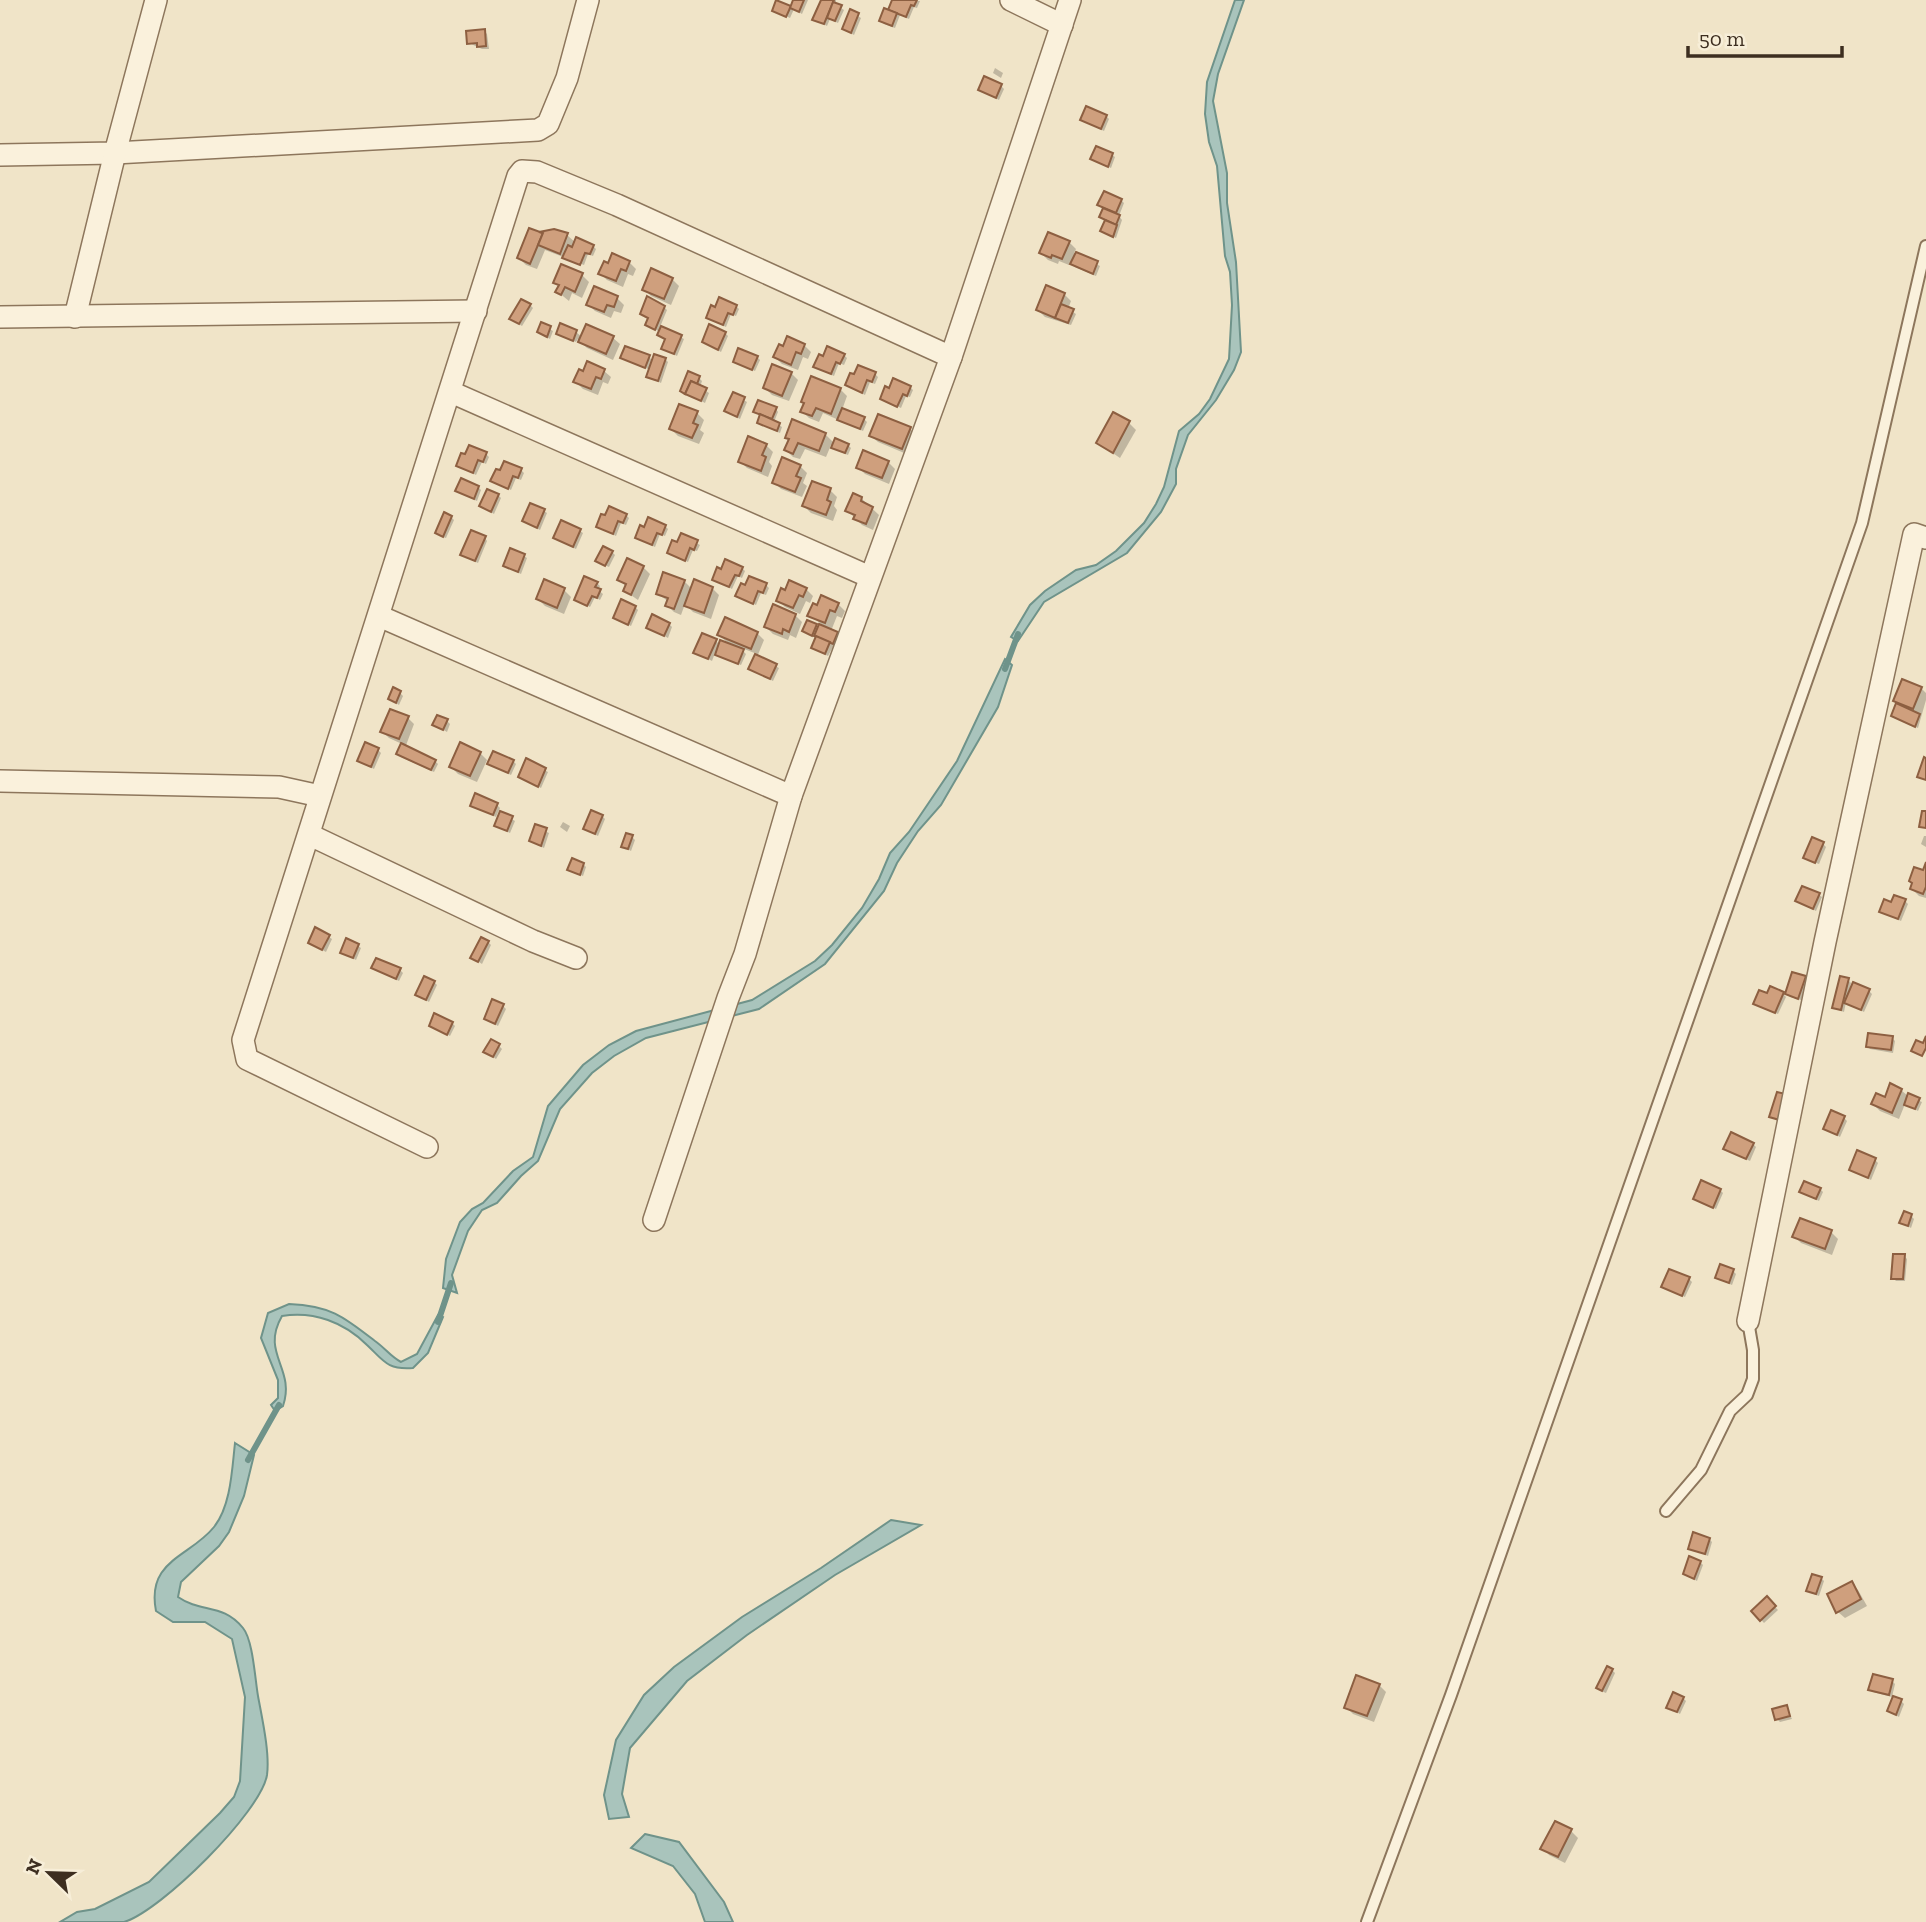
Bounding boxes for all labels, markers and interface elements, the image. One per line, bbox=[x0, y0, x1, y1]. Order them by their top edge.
scale bar bbox=[1688, 14, 1842, 58]
text: 50 m bbox=[1699, 26, 1745, 51]
north arrow bbox=[14, 1838, 84, 1908]
text: N bbox=[20, 1855, 47, 1878]

